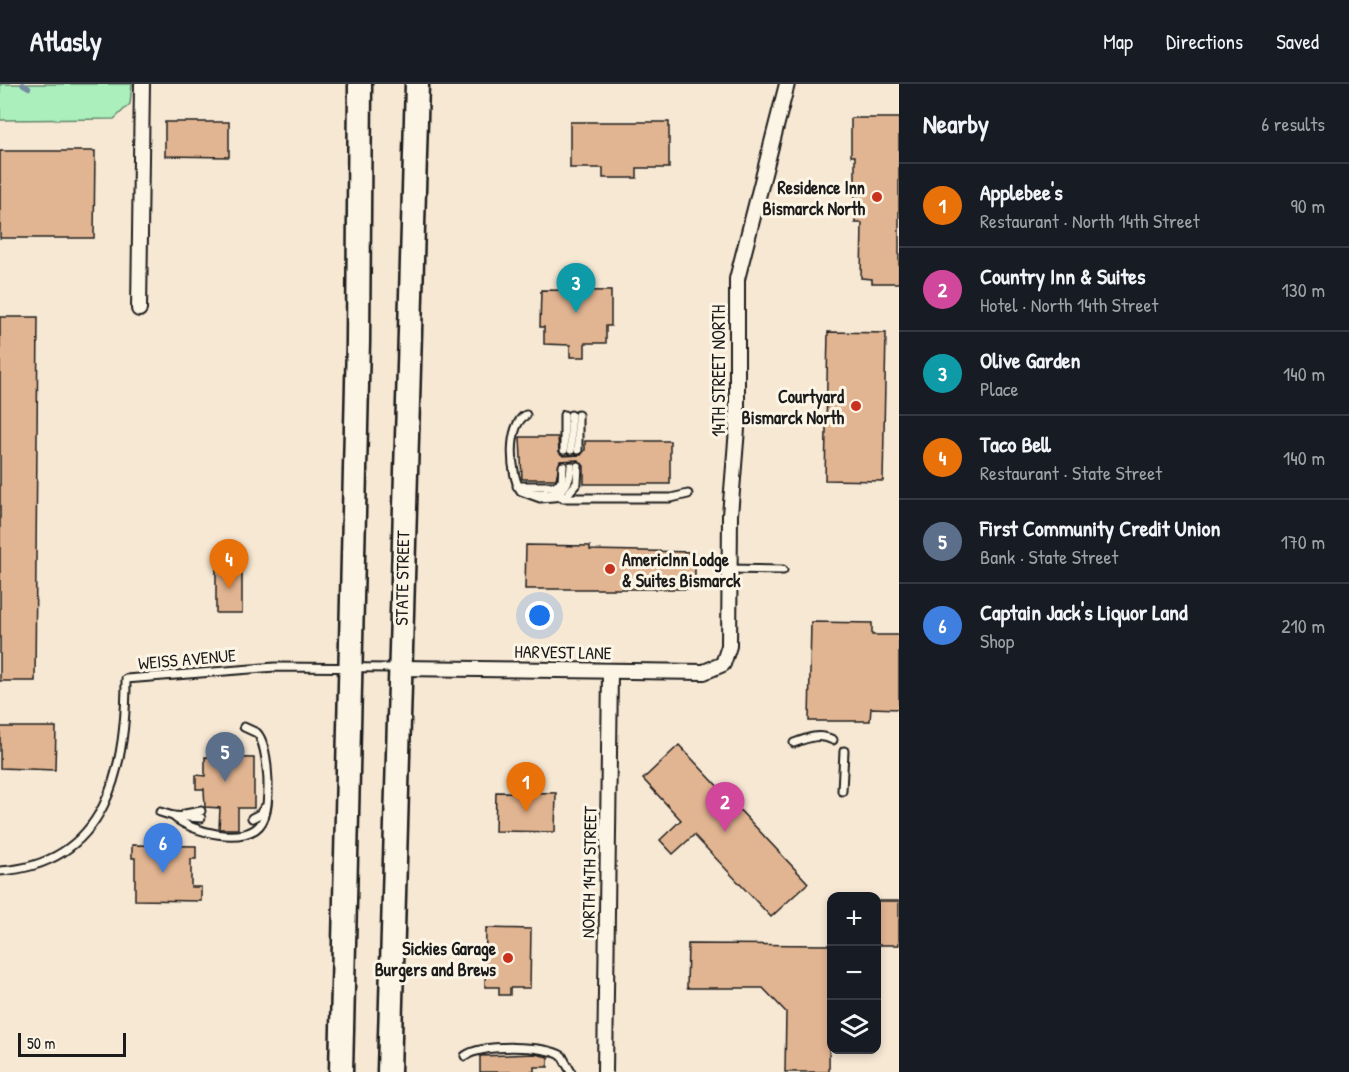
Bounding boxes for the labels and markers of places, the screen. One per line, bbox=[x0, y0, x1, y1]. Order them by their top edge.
place label: Residence Inn Bismarck North bbox=[763, 175, 865, 221]
marker: Residence Inn Bismarck North bbox=[870, 190, 884, 204]
pin: 3 bbox=[556, 264, 596, 313]
place label: Courtyard Bismarck North bbox=[742, 384, 844, 430]
marker: Courtyard Bismarck North bbox=[849, 399, 863, 413]
pin: 4 bbox=[210, 540, 248, 589]
place label: AmericInn Lodge & Suites Bismarck bbox=[622, 547, 741, 593]
marker: AmericInn Lodge & Suites Bismarck bbox=[603, 562, 617, 576]
pin: 5 bbox=[206, 732, 244, 782]
pin: 1 bbox=[506, 762, 546, 812]
pin: 2 bbox=[706, 782, 744, 832]
pin: 6 bbox=[144, 824, 182, 873]
place label: Sickies Garage Burgers and Brews bbox=[375, 936, 497, 983]
marker: Sickies Garage Burgers and Brews bbox=[501, 951, 515, 965]

